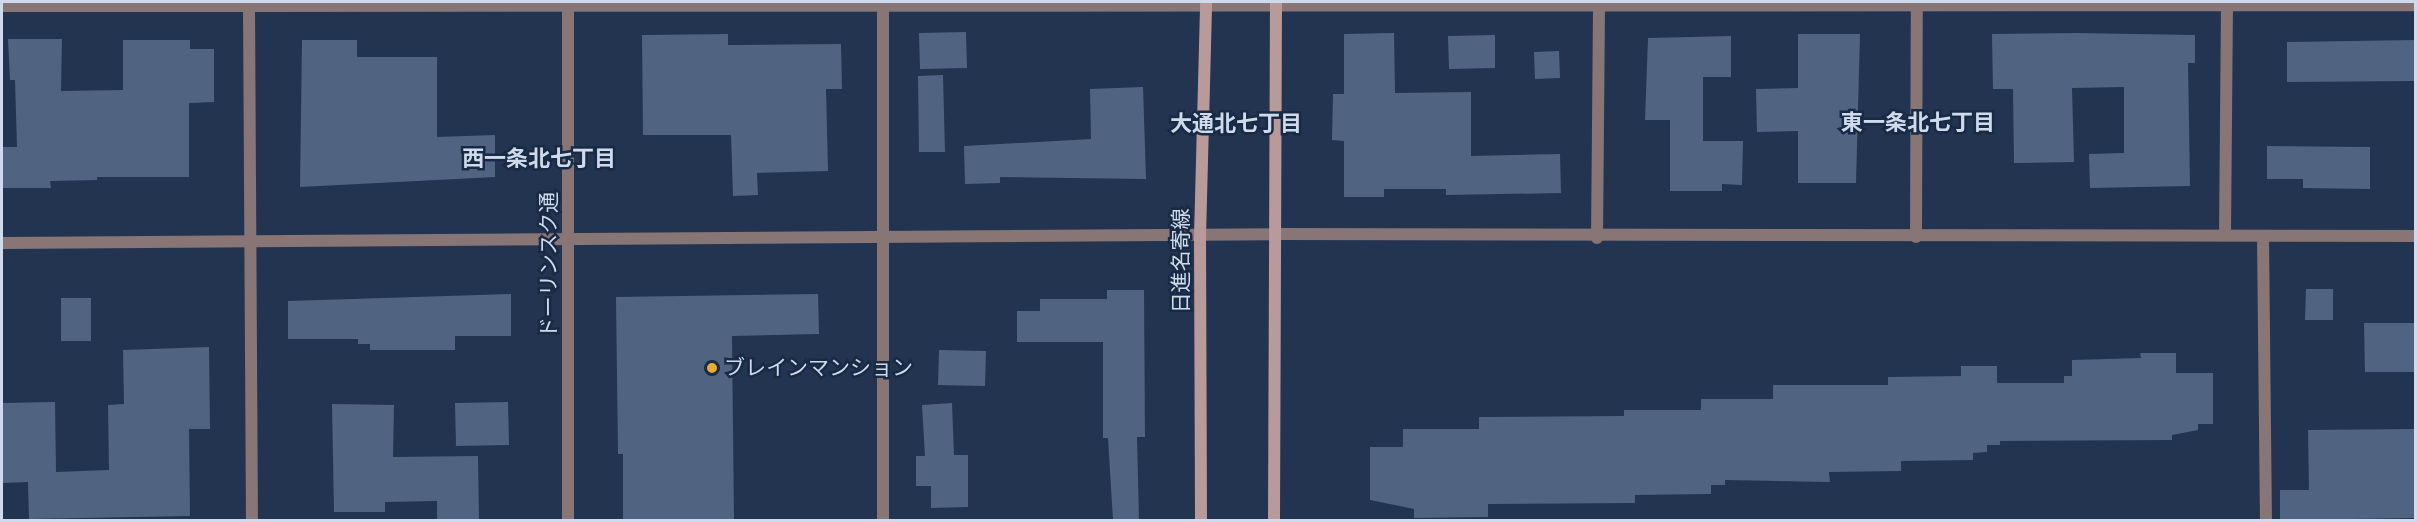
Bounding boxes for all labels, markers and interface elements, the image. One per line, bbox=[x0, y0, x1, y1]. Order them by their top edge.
district label: 東一条北七丁目 bbox=[1841, 110, 1995, 136]
district label: 大通北七丁目 bbox=[1170, 111, 1302, 137]
district label: 西一条北七丁目 bbox=[462, 146, 616, 172]
street label: ドーリンスク通 bbox=[536, 192, 562, 338]
street label: 日進名寄線 bbox=[1168, 209, 1194, 313]
place label: ブレインマンション bbox=[724, 355, 913, 381]
marker: ブレインマンション bbox=[705, 361, 719, 375]

